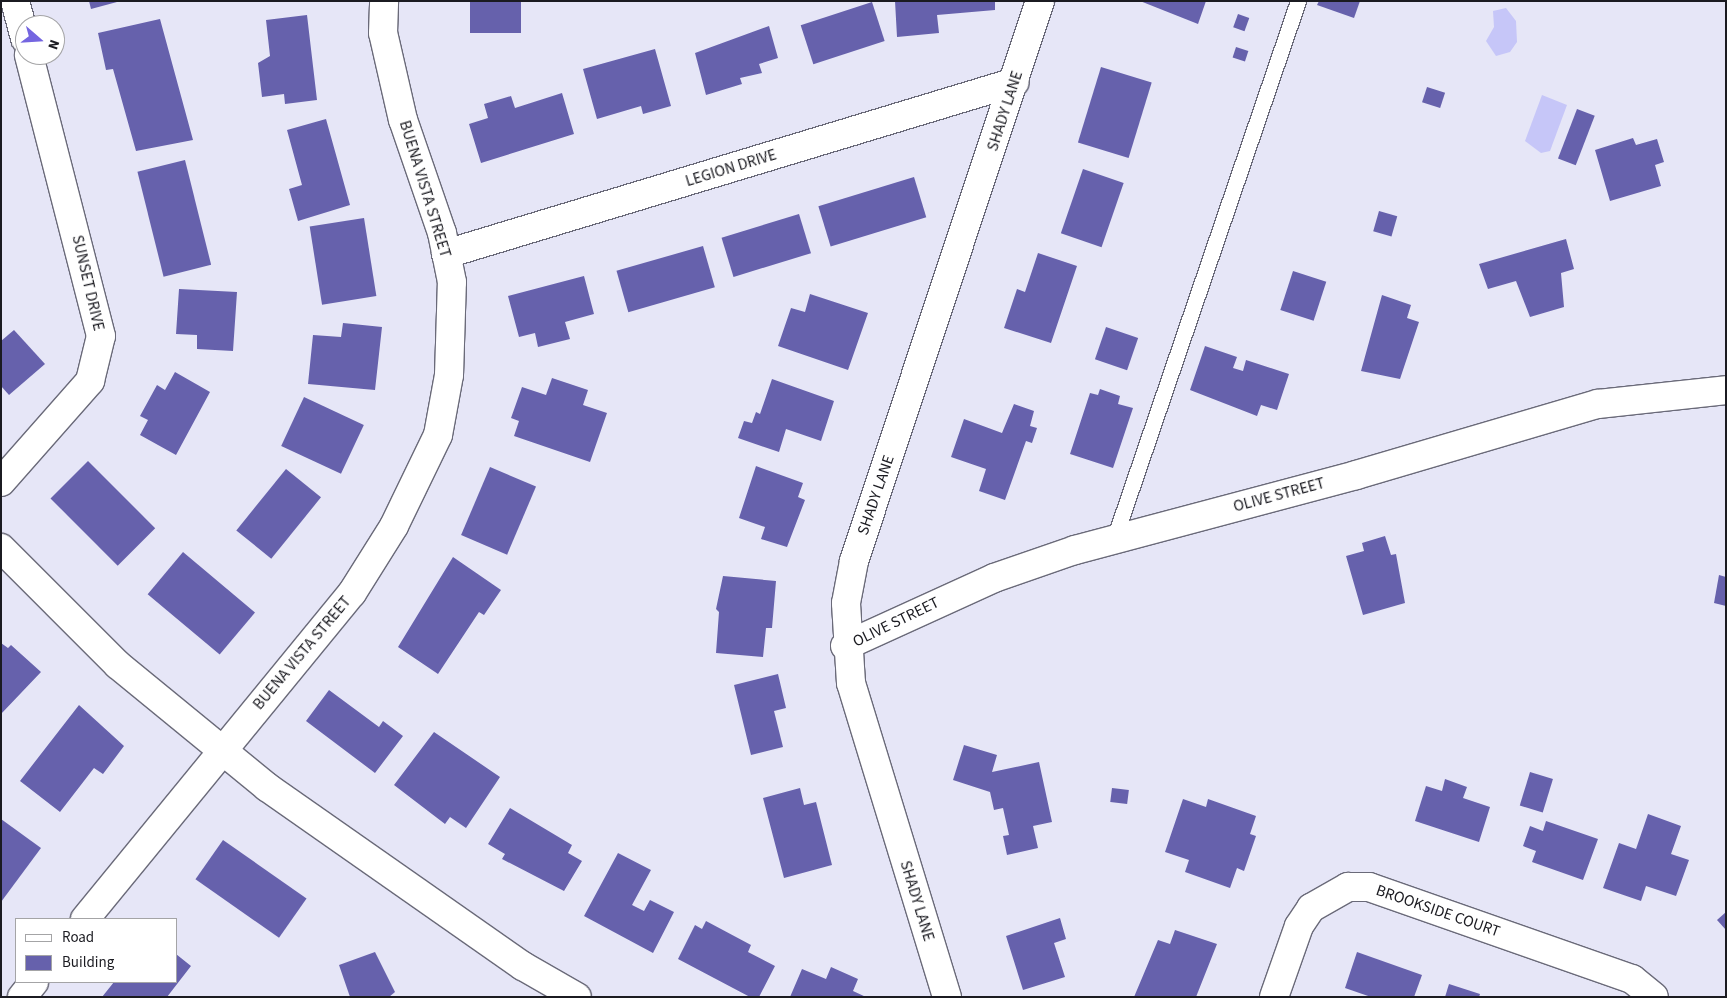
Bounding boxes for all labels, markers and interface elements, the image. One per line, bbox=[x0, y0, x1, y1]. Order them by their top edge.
north arrow bbox=[15, 15, 65, 65]
text: N bbox=[42, 37, 64, 52]
street label: SHADY LANE bbox=[983, 68, 1027, 154]
street label: BUENA VISTA STREET bbox=[395, 118, 455, 260]
street label: LEGION DRIVE bbox=[683, 145, 779, 191]
street label: SUNSET DRIVE bbox=[68, 233, 108, 333]
street label: SHADY LANE bbox=[853, 452, 899, 538]
street label: OLIVE STREET bbox=[1231, 474, 1327, 516]
street label: BUENA VISTA STREET bbox=[249, 592, 355, 714]
street label: OLIVE STREET bbox=[850, 593, 942, 651]
street label: SHADY LANE bbox=[896, 858, 938, 944]
street label: BROOKSIDE COURT bbox=[1373, 881, 1503, 941]
legend bbox=[15, 918, 178, 983]
text: Road bbox=[62, 927, 94, 948]
text: Building bbox=[62, 952, 114, 973]

